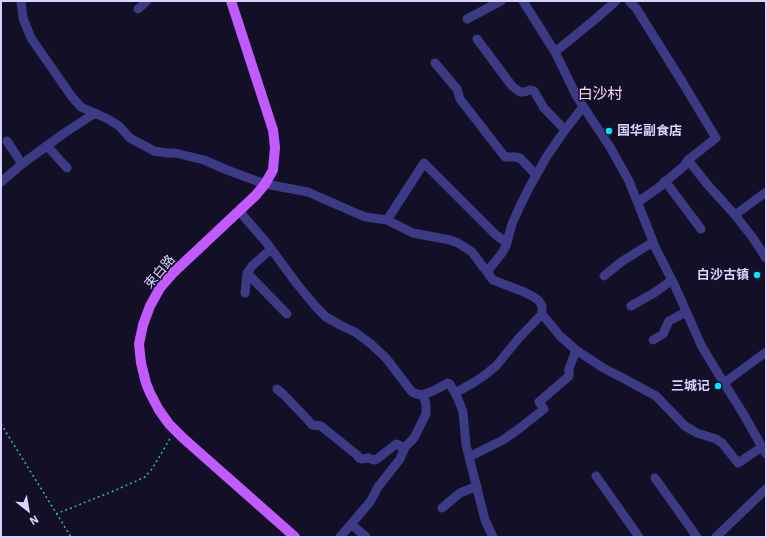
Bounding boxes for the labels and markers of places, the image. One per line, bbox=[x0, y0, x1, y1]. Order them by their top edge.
place label: 国华副食店 bbox=[617, 123, 682, 139]
marker: 国华副食店 bbox=[604, 126, 614, 136]
place label: 白沙古镇 bbox=[697, 267, 749, 283]
marker: 白沙古镇 bbox=[752, 270, 762, 280]
place label: 三城记 bbox=[671, 378, 710, 394]
marker: 三城记 bbox=[713, 381, 723, 391]

